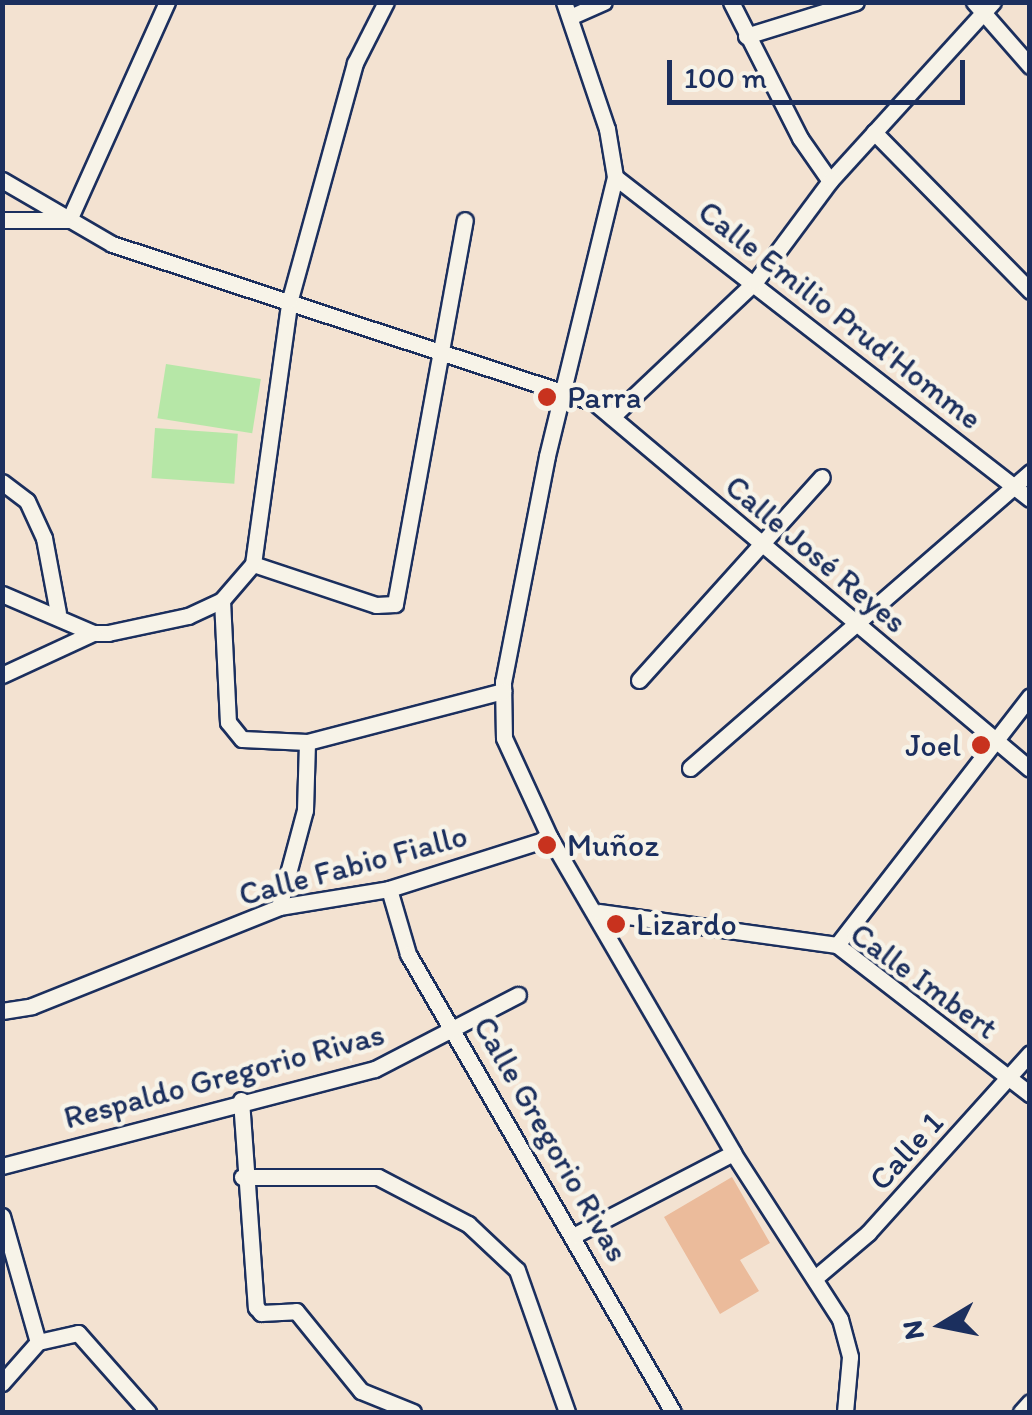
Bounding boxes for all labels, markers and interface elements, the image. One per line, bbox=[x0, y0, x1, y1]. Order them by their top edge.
scale bar bbox=[672, 40, 970, 102]
text: 100 m bbox=[684, 59, 767, 96]
street label: Calle Emilio Prud'Homme bbox=[690, 192, 990, 438]
place label: Parra bbox=[567, 378, 641, 416]
marker: Parra bbox=[536, 386, 558, 408]
street label: Calle José Reyes bbox=[718, 467, 914, 641]
place label: Joel bbox=[905, 726, 961, 764]
marker: Joel bbox=[970, 734, 992, 756]
street label: Calle Fabio Fiallo bbox=[236, 816, 470, 914]
place label: Muñoz bbox=[567, 826, 659, 864]
marker: Muñoz bbox=[536, 834, 558, 856]
place label: Lizardo bbox=[636, 905, 737, 943]
marker: Lizardo bbox=[605, 913, 627, 935]
street label: Calle Imbert bbox=[843, 915, 1005, 1047]
street label: Calle Gregorio Rivas bbox=[465, 1009, 637, 1269]
street label: Respaldo Gregorio Rivas bbox=[60, 1015, 388, 1137]
street label: Calle 1 bbox=[861, 1104, 951, 1198]
north arrow bbox=[892, 1275, 992, 1375]
text: N bbox=[894, 1318, 931, 1342]

